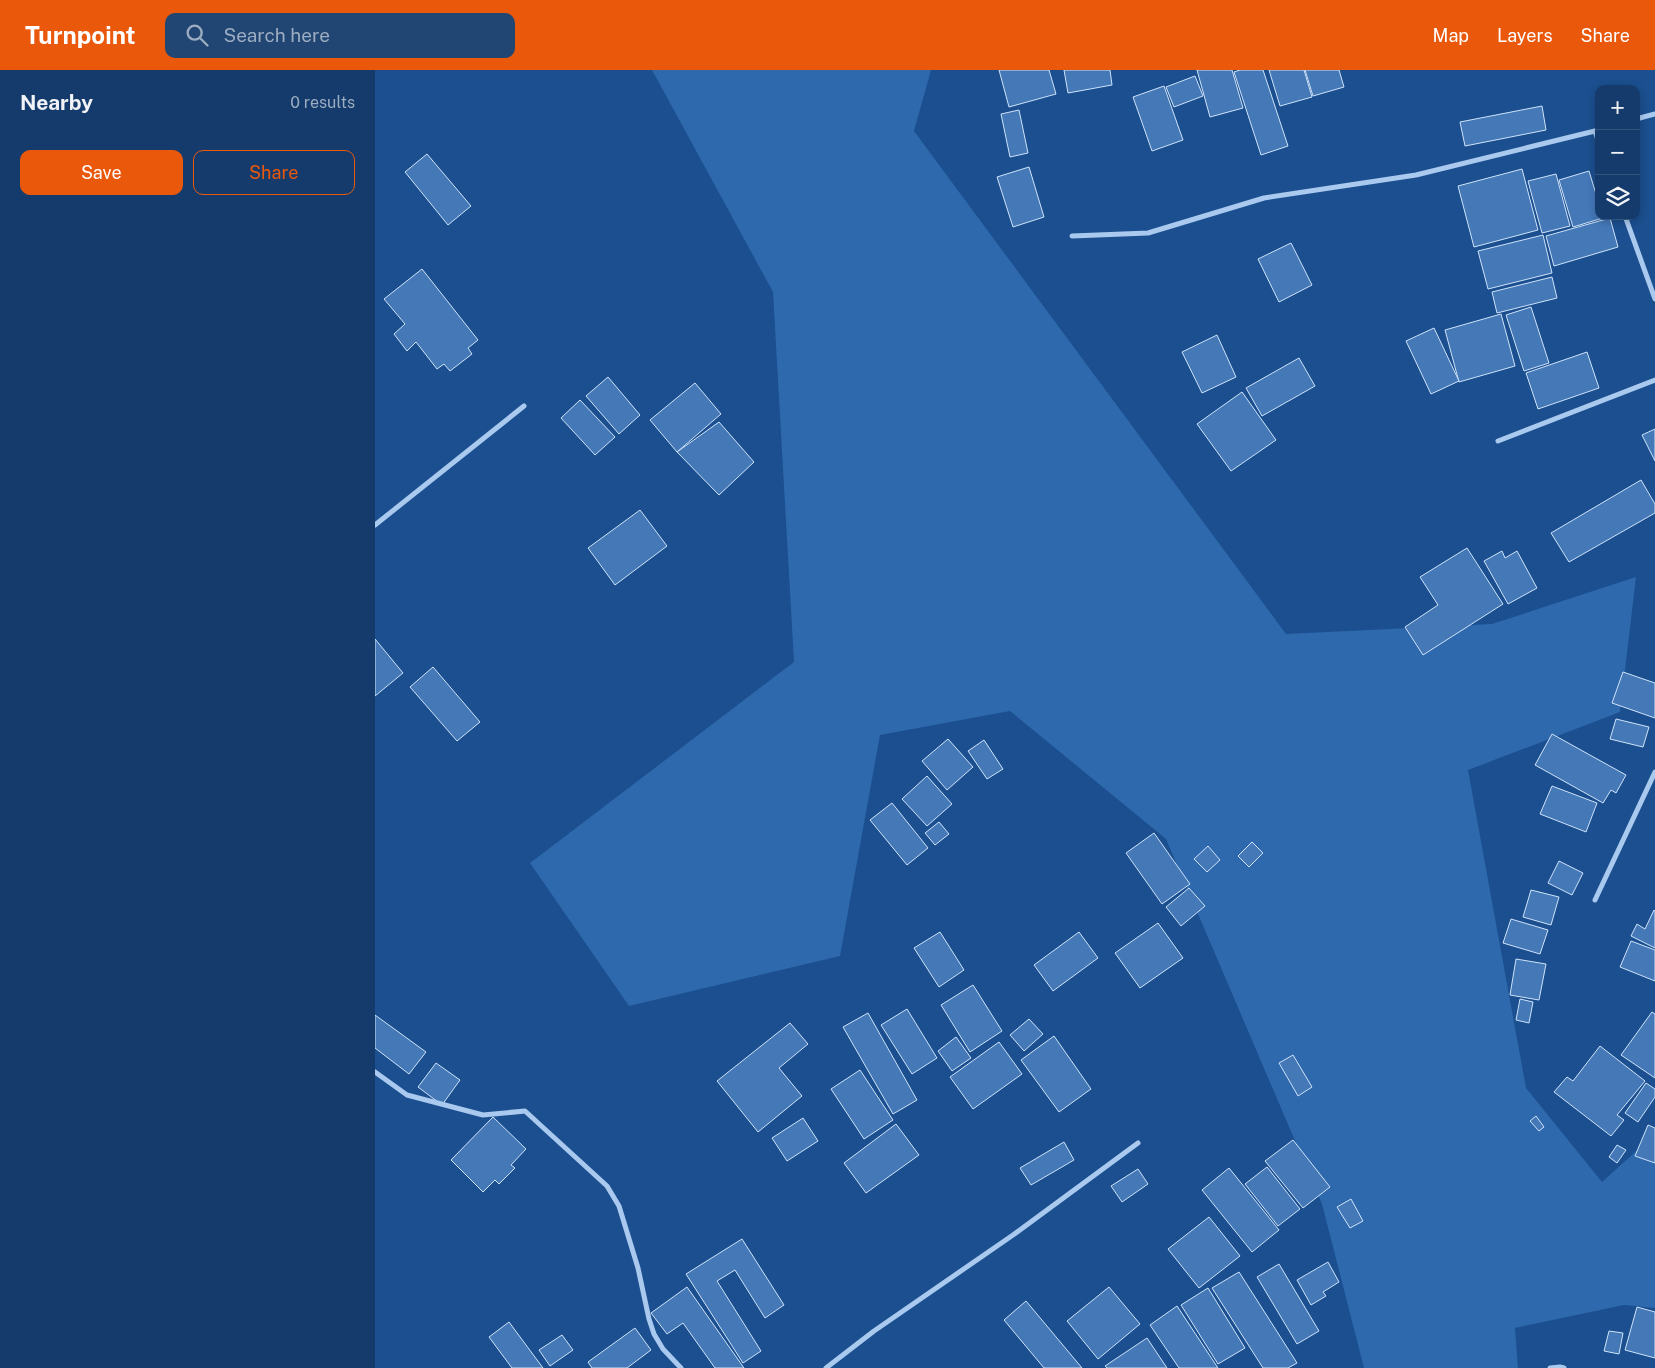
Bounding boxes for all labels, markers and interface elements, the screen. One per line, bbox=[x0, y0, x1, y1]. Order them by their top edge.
search box bbox=[165, 13, 515, 58]
text: Turnpoint bbox=[25, 21, 135, 49]
icon: search bbox=[183, 21, 211, 49]
text: Search here bbox=[223, 24, 330, 46]
text: Map bbox=[1433, 25, 1469, 46]
text: Layers bbox=[1497, 25, 1553, 46]
text: Share bbox=[1581, 25, 1630, 46]
map controls bbox=[1595, 85, 1640, 220]
button: + bbox=[1595, 85, 1640, 130]
text: Nearby bbox=[20, 90, 93, 115]
text: 0 results bbox=[290, 93, 355, 112]
button: − bbox=[1595, 130, 1640, 175]
button: Save bbox=[20, 150, 183, 195]
button: Share bbox=[193, 150, 355, 195]
button: layers bbox=[1595, 175, 1640, 220]

